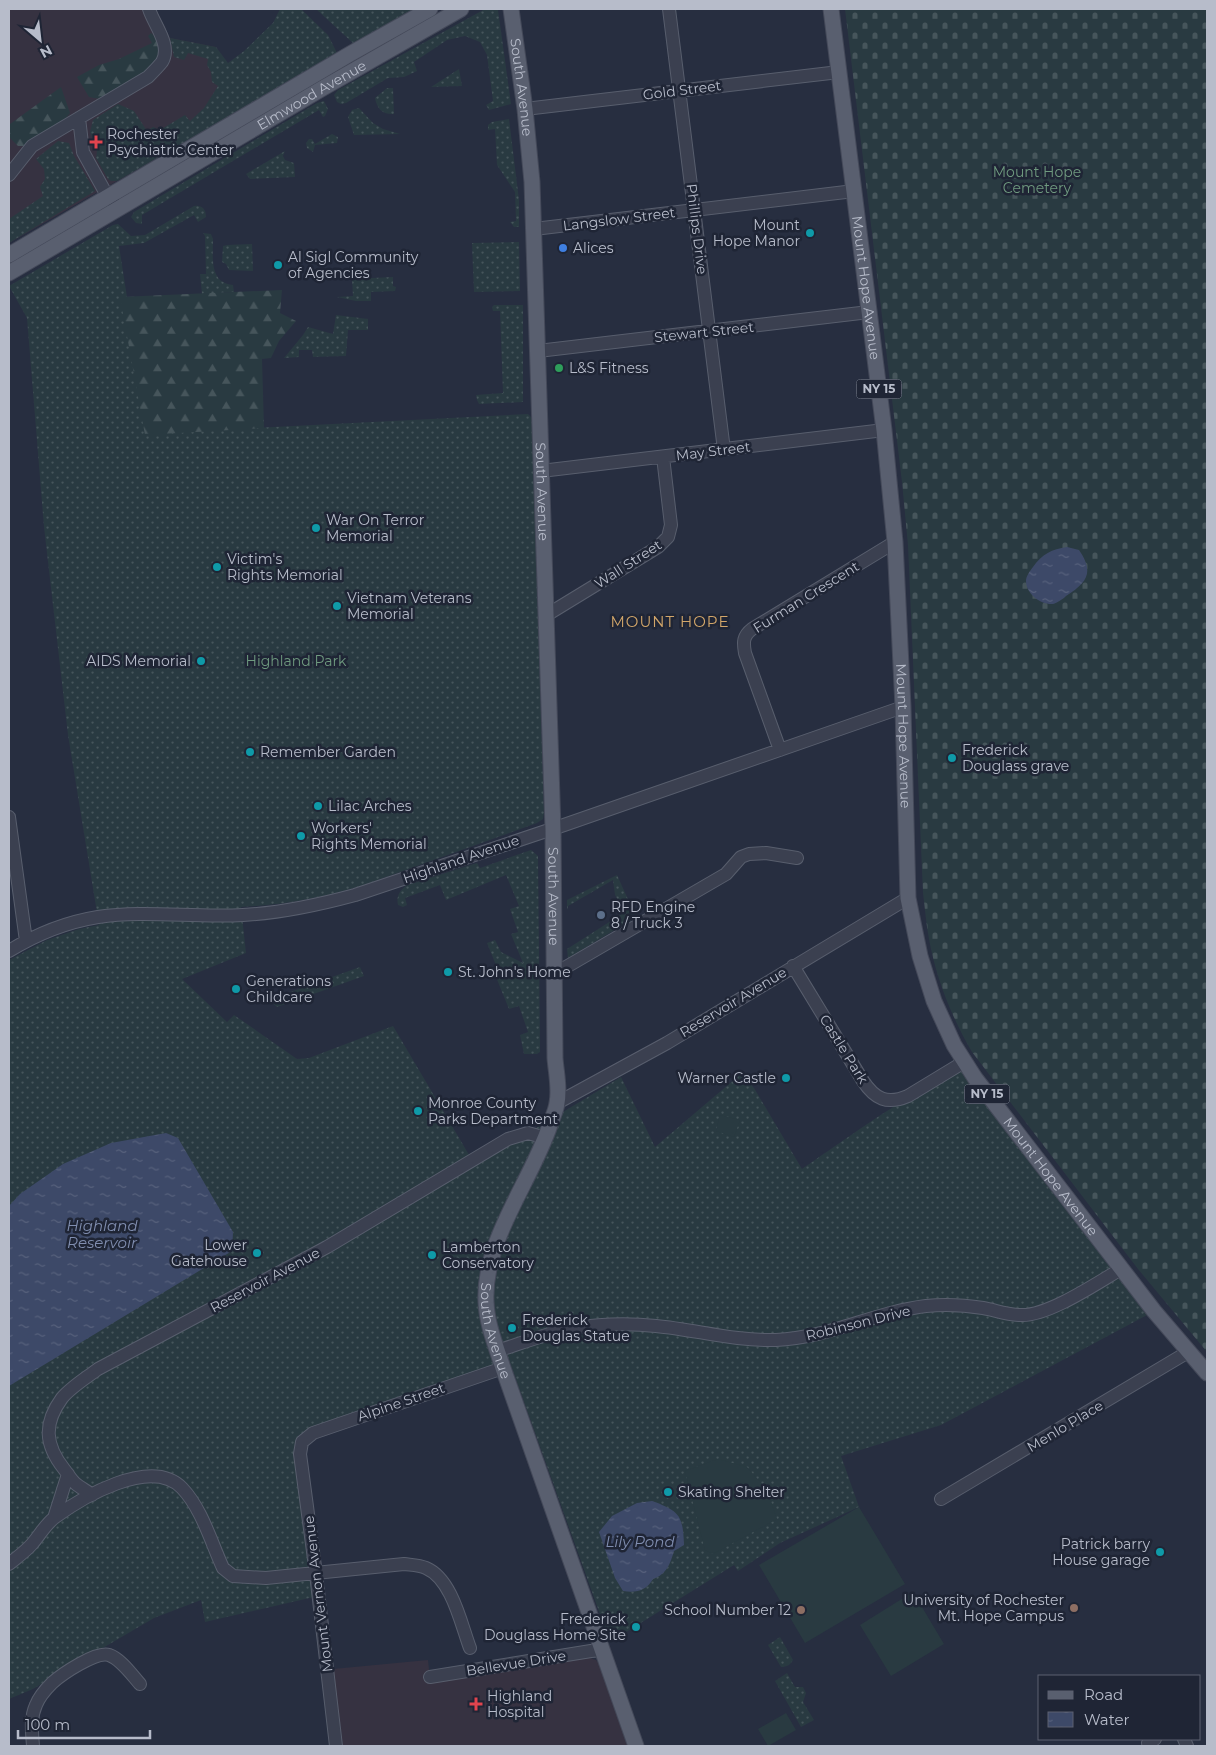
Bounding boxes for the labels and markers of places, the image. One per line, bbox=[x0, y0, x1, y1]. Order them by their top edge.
place label: Rochester Psychiatric Center bbox=[107, 125, 234, 159]
marker: Rochester Psychiatric Center bbox=[89, 135, 103, 149]
place label: Mount Hope Manor bbox=[713, 216, 800, 250]
marker: Mount Hope Manor bbox=[804, 227, 816, 239]
place label: Alices bbox=[573, 239, 614, 257]
marker: Alices bbox=[557, 242, 569, 254]
place label: Al Sigl Community of Agencies bbox=[288, 248, 419, 282]
marker: Al Sigl Community of Agencies bbox=[272, 259, 284, 271]
place label: L&S Fitness bbox=[569, 359, 649, 377]
marker: L&S Fitness bbox=[553, 362, 565, 374]
place label: War On Terror Memorial bbox=[326, 511, 425, 545]
marker: War On Terror Memorial bbox=[310, 522, 322, 534]
place label: Victim's Rights Memorial bbox=[227, 550, 343, 584]
marker: Victim's Rights Memorial bbox=[211, 561, 223, 573]
place label: Vietnam Veterans Memorial bbox=[347, 589, 472, 623]
marker: Vietnam Veterans Memorial bbox=[331, 600, 343, 612]
place label: AIDS Memorial bbox=[86, 652, 191, 670]
marker: AIDS Memorial bbox=[195, 655, 207, 667]
place label: Frederick Douglass grave bbox=[962, 741, 1069, 775]
place label: Remember Garden bbox=[260, 743, 396, 761]
marker: Remember Garden bbox=[244, 746, 256, 758]
marker: Frederick Douglass grave bbox=[946, 752, 958, 764]
place label: Lilac Arches bbox=[328, 797, 412, 815]
marker: Lilac Arches bbox=[312, 800, 324, 812]
place label: Workers' Rights Memorial bbox=[311, 819, 427, 853]
marker: Workers' Rights Memorial bbox=[295, 830, 307, 842]
place label: RFD Engine 8 / Truck 3 bbox=[611, 898, 695, 932]
marker: RFD Engine 8 / Truck 3 bbox=[595, 909, 607, 921]
place label: St. John's Home bbox=[458, 963, 571, 981]
marker: St. John's Home bbox=[442, 966, 454, 978]
place label: Generations Childcare bbox=[246, 972, 331, 1006]
marker: Generations Childcare bbox=[230, 983, 242, 995]
place label: Warner Castle bbox=[677, 1069, 776, 1087]
marker: Warner Castle bbox=[780, 1072, 792, 1084]
place label: Monroe County Parks Department bbox=[428, 1094, 558, 1128]
marker: Monroe County Parks Department bbox=[412, 1105, 424, 1117]
place label: Lower Gatehouse bbox=[171, 1236, 247, 1270]
place label: Lamberton Conservatory bbox=[442, 1238, 534, 1272]
marker: Lower Gatehouse bbox=[251, 1247, 263, 1259]
marker: Lamberton Conservatory bbox=[426, 1249, 438, 1261]
place label: Frederick Douglas Statue bbox=[522, 1311, 630, 1345]
marker: Frederick Douglas Statue bbox=[506, 1322, 518, 1334]
place label: Skating Shelter bbox=[678, 1483, 785, 1501]
marker: Skating Shelter bbox=[662, 1486, 674, 1498]
place label: Patrick barry House garage bbox=[1052, 1535, 1150, 1569]
marker: Patrick barry House garage bbox=[1154, 1546, 1166, 1558]
place label: University of Rochester Mt. Hope Campus bbox=[903, 1591, 1064, 1625]
place label: School Number 12 bbox=[664, 1601, 791, 1619]
marker: University of Rochester Mt. Hope Campus bbox=[1068, 1602, 1080, 1614]
marker: School Number 12 bbox=[795, 1604, 807, 1616]
place label: Frederick Douglass Home Site bbox=[484, 1610, 627, 1644]
marker: Frederick Douglass Home Site bbox=[630, 1621, 642, 1633]
place label: Highland Hospital bbox=[487, 1687, 552, 1721]
marker: Highland Hospital bbox=[469, 1697, 483, 1711]

